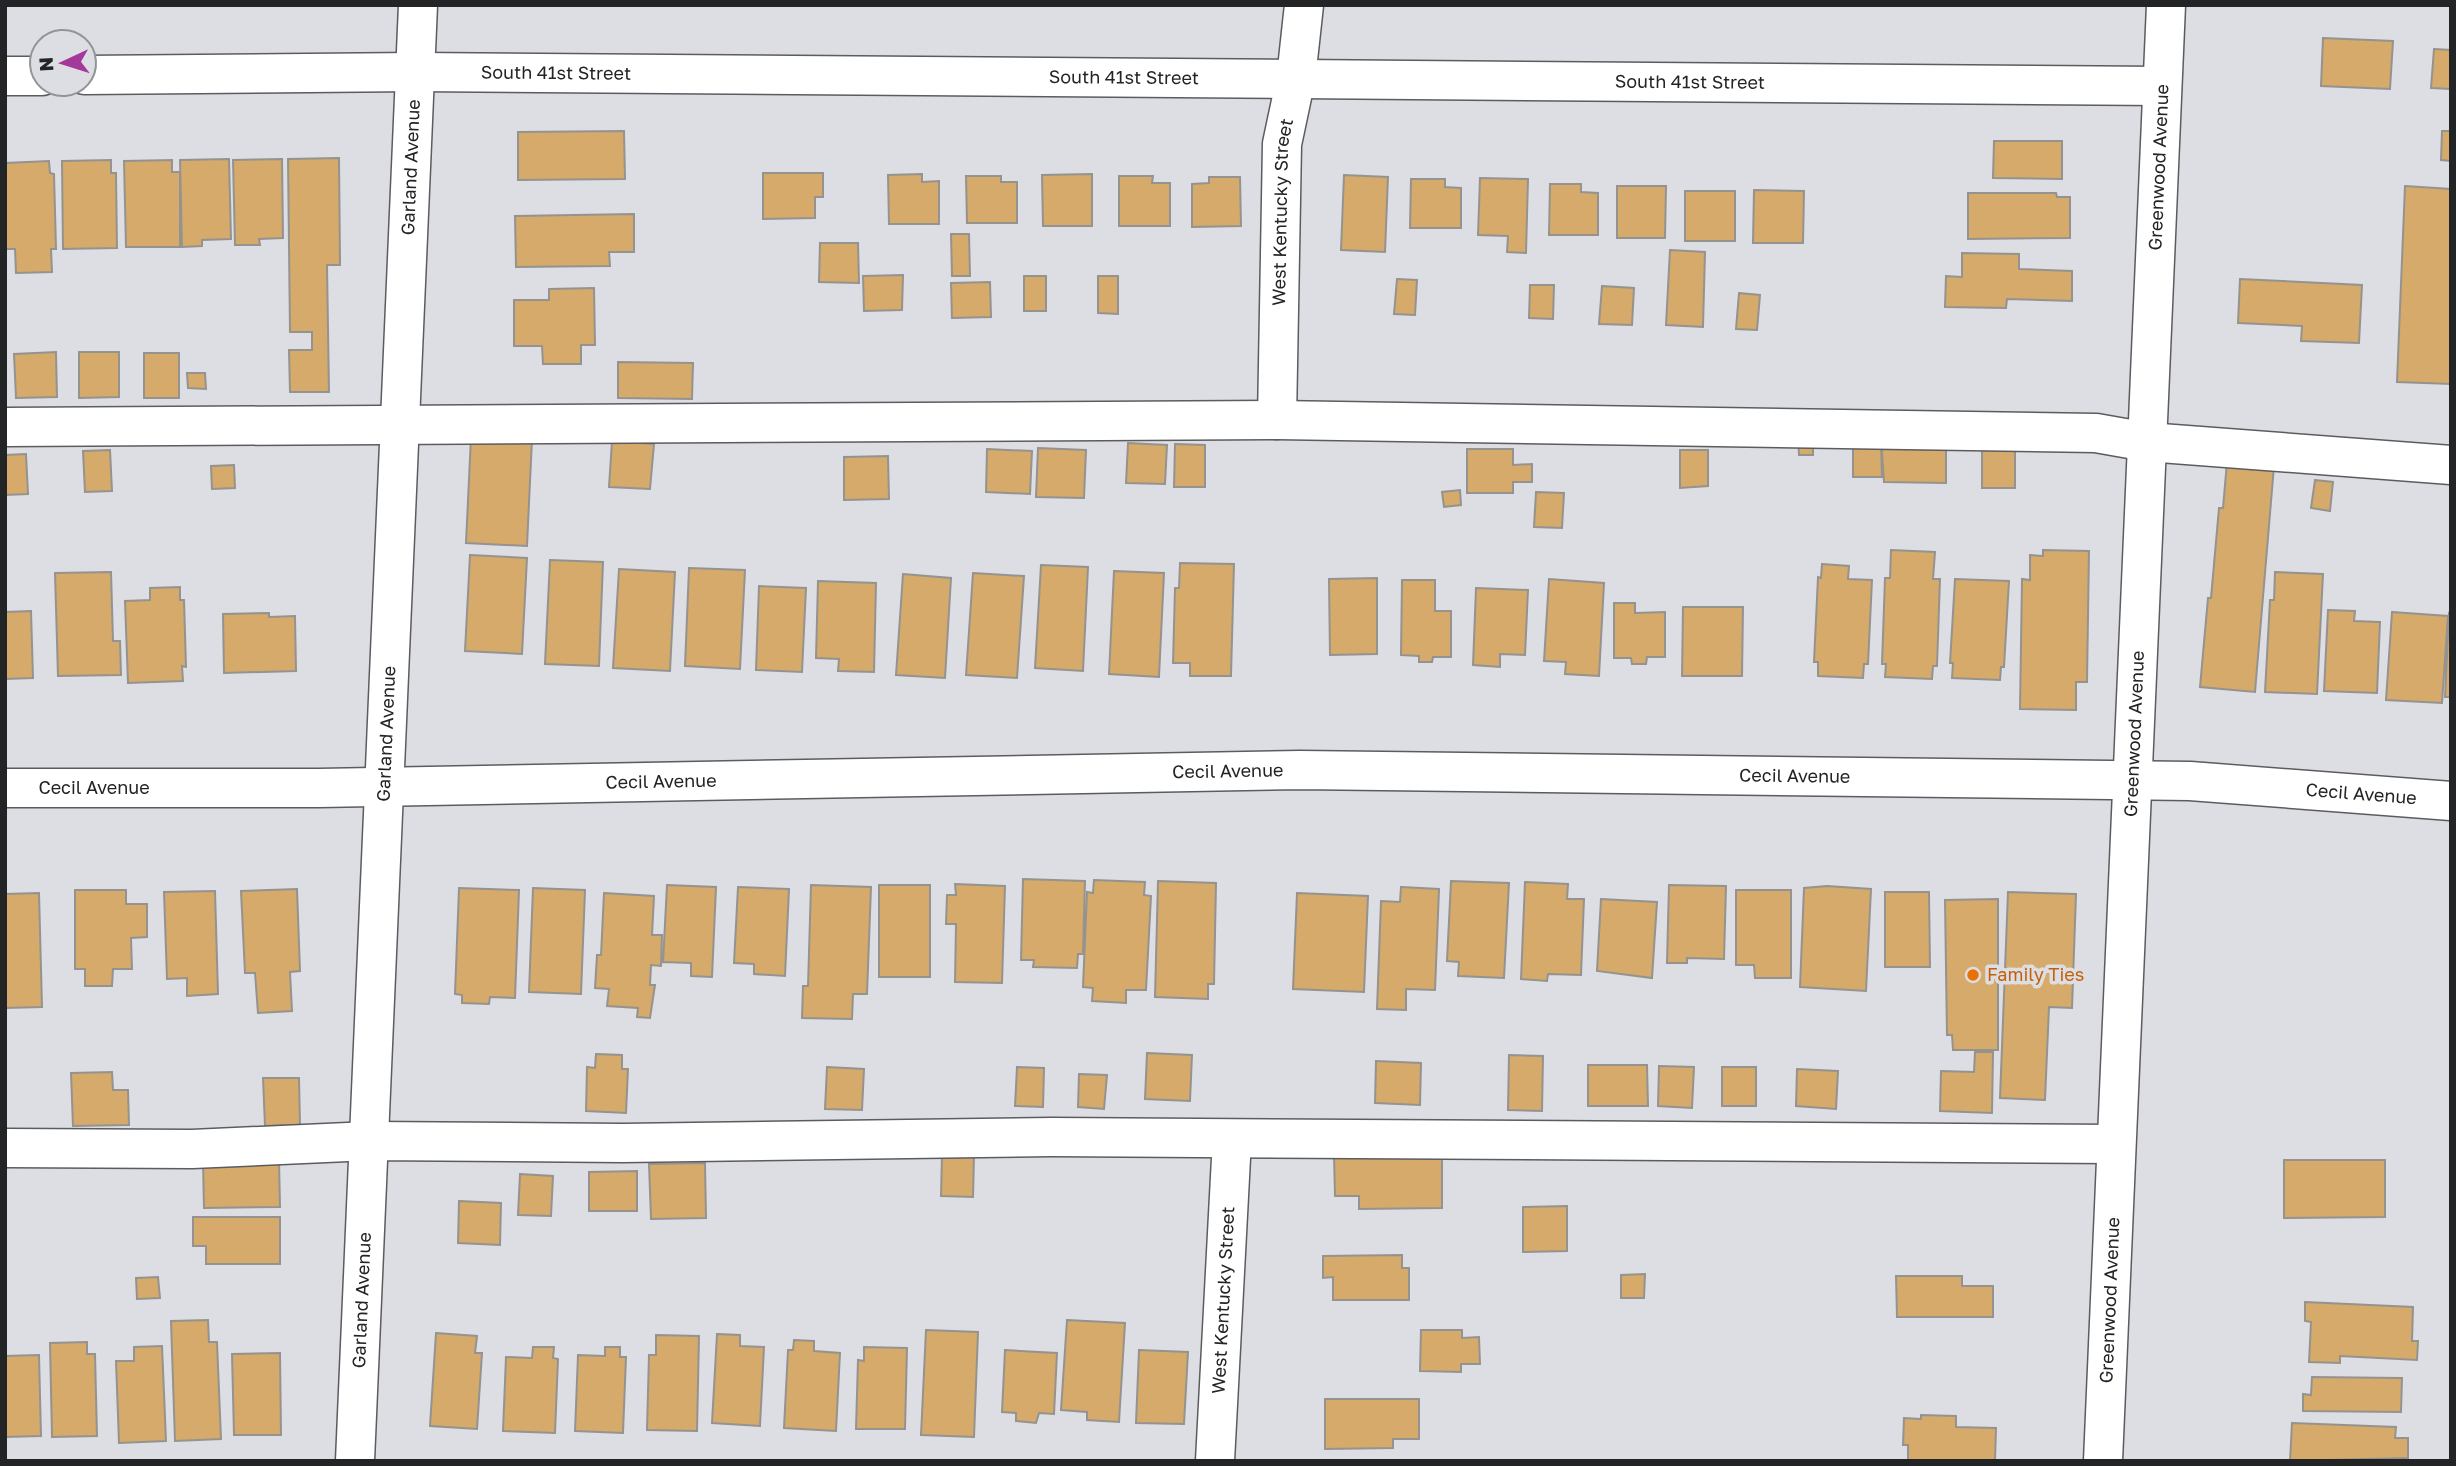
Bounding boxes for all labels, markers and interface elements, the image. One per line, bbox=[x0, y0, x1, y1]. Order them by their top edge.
north arrow bbox=[28, 28, 98, 98]
text: N bbox=[34, 56, 58, 72]
street label: South 41st Street bbox=[481, 61, 631, 84]
street label: South 41st Street bbox=[1049, 65, 1199, 88]
street label: South 41st Street bbox=[1615, 70, 1765, 93]
street label: Greenwood Avenue bbox=[2143, 83, 2173, 251]
street label: Garland Avenue bbox=[396, 99, 424, 236]
street label: West Kentucky Street bbox=[1267, 116, 1297, 306]
street label: Greenwood Avenue bbox=[2119, 650, 2148, 817]
street label: Garland Avenue bbox=[372, 665, 399, 802]
street label: Cecil Avenue bbox=[1172, 758, 1284, 782]
street label: Cecil Avenue bbox=[1739, 763, 1851, 787]
street label: Cecil Avenue bbox=[605, 769, 717, 793]
street label: Cecil Avenue bbox=[38, 776, 150, 798]
street label: Cecil Avenue bbox=[2305, 778, 2418, 808]
place label: Family Ties bbox=[1987, 963, 2084, 985]
marker: Family Ties bbox=[1965, 967, 1981, 983]
street label: West Kentucky Street bbox=[1207, 1206, 1238, 1395]
street label: Greenwood Avenue bbox=[2094, 1216, 2124, 1384]
street label: Garland Avenue bbox=[347, 1232, 375, 1369]

